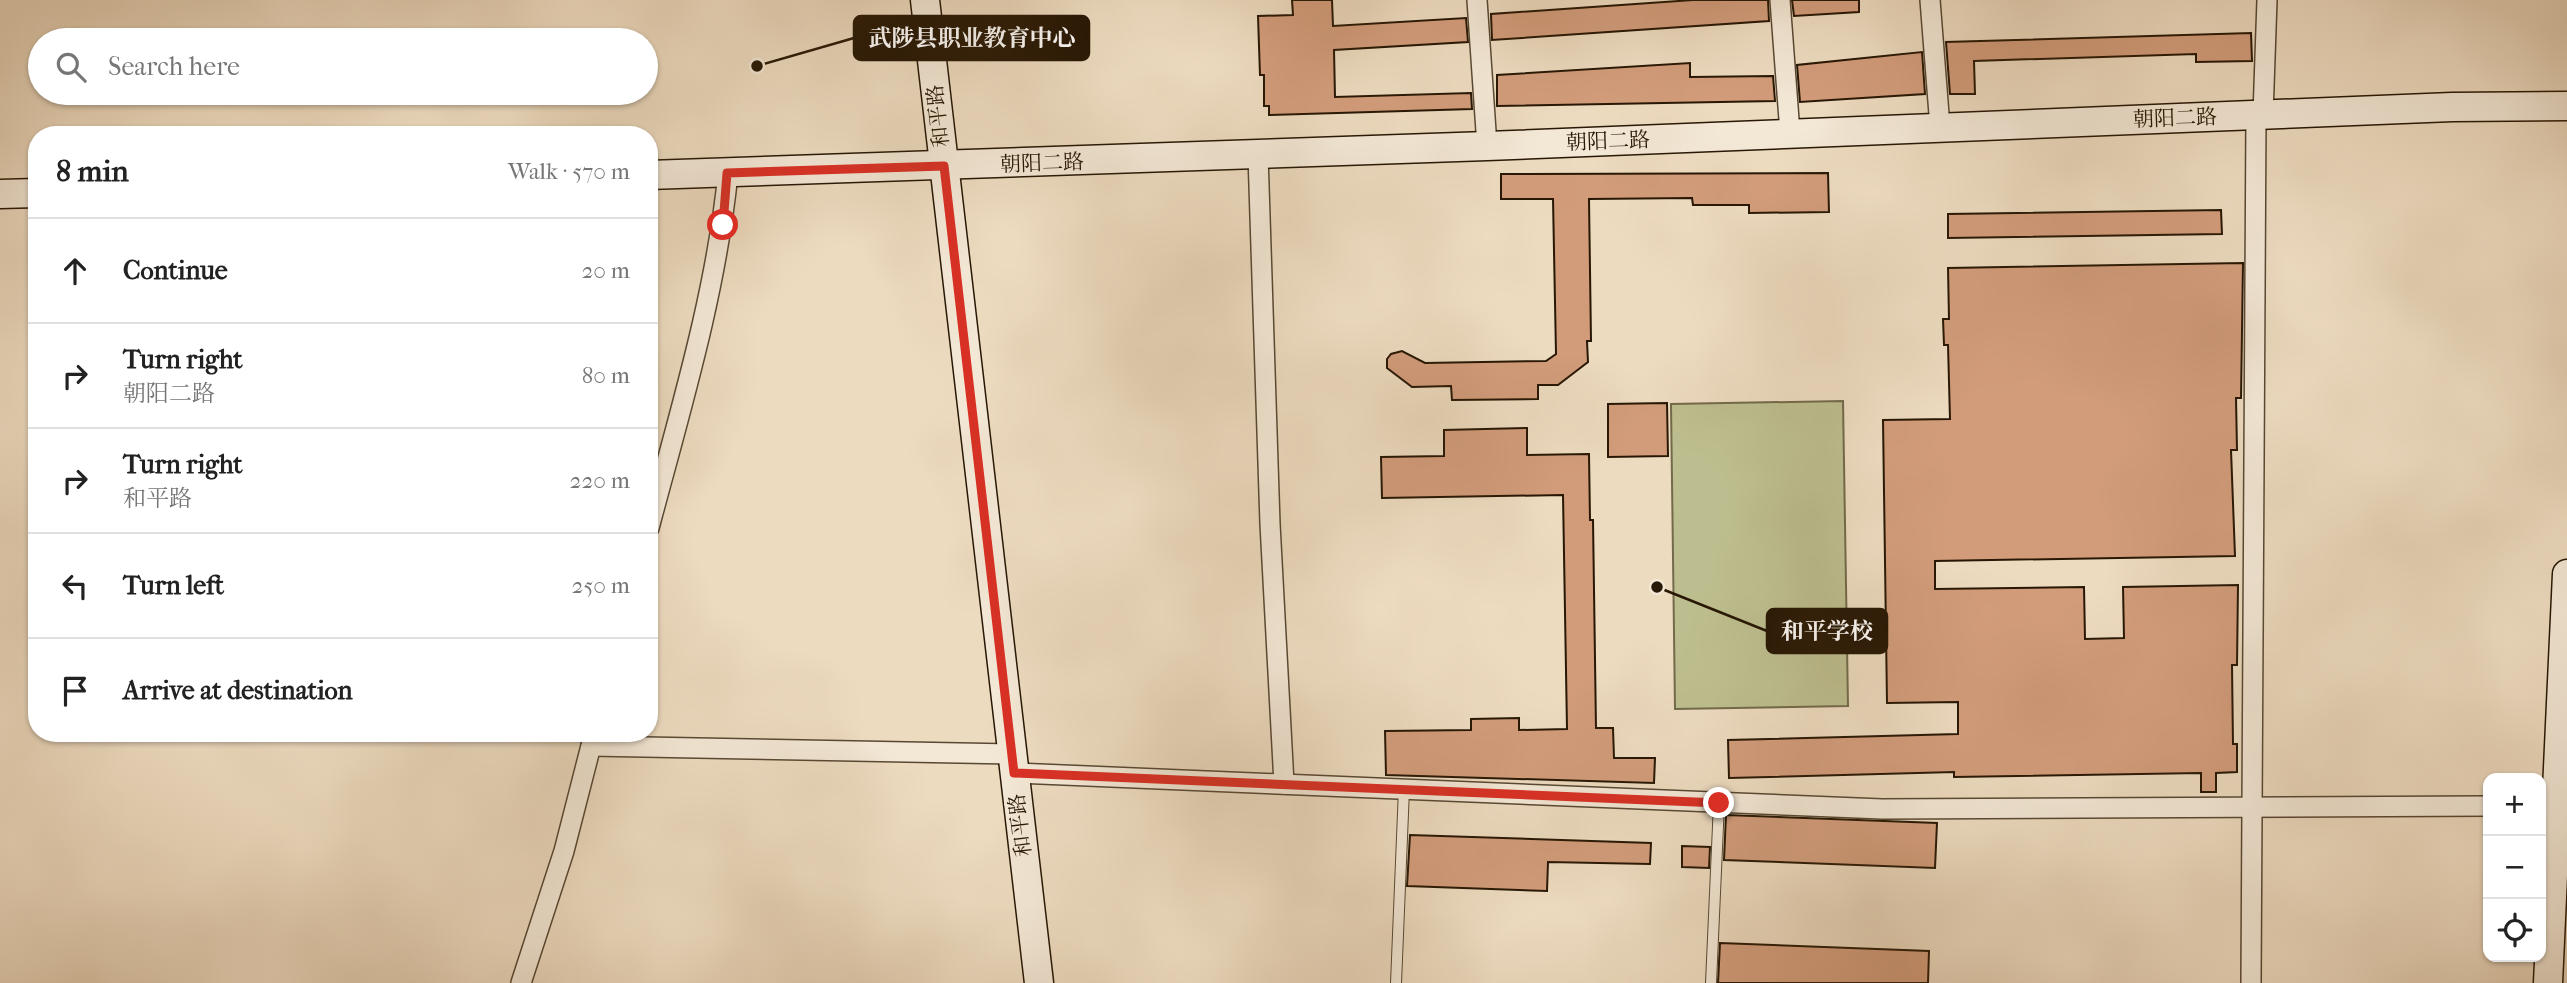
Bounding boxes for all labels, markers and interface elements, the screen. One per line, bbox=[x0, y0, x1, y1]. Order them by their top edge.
callout: 武陟县职业教育中心 bbox=[854, 16, 1089, 60]
text: 武陟县职业教育中心 bbox=[869, 25, 1076, 52]
search box bbox=[28, 28, 658, 105]
icon: search bbox=[52, 48, 90, 86]
text: Search here bbox=[108, 51, 240, 82]
street label: 和平路 bbox=[923, 83, 953, 149]
street label: 朝阳二路 bbox=[2133, 105, 2217, 131]
street label: 朝阳二路 bbox=[1566, 128, 1650, 154]
street label: 朝阳二路 bbox=[1000, 150, 1084, 176]
text: 8 min bbox=[56, 154, 129, 189]
text: Walk · 570 m bbox=[508, 158, 630, 185]
route start bbox=[707, 209, 738, 240]
icon: ahead bbox=[56, 252, 94, 290]
text: Continue bbox=[123, 255, 228, 286]
text: 20 m bbox=[581, 257, 630, 284]
text: Turn right bbox=[123, 344, 243, 375]
icon: right bbox=[56, 357, 94, 395]
text: 80 m bbox=[582, 362, 630, 389]
text: 朝阳二路 bbox=[123, 380, 215, 407]
text: Turn right bbox=[123, 449, 243, 480]
icon: right bbox=[56, 462, 94, 500]
text: 220 m bbox=[570, 467, 630, 494]
text: 和平路 bbox=[123, 485, 192, 512]
icon: left bbox=[56, 567, 94, 605]
text: Turn left bbox=[123, 570, 224, 601]
text: 250 m bbox=[572, 572, 630, 599]
callout: 和平学校 bbox=[1767, 609, 1887, 653]
text: 和平学校 bbox=[1781, 618, 1873, 645]
icon: arrive bbox=[56, 672, 94, 710]
text: Arrive at destination bbox=[123, 675, 353, 706]
map controls bbox=[2483, 773, 2546, 962]
button: + bbox=[2483, 773, 2546, 836]
route end bbox=[1703, 787, 1734, 818]
street label: 和平路 bbox=[1004, 792, 1036, 858]
button: − bbox=[2483, 836, 2546, 899]
button: locate bbox=[2483, 899, 2546, 962]

